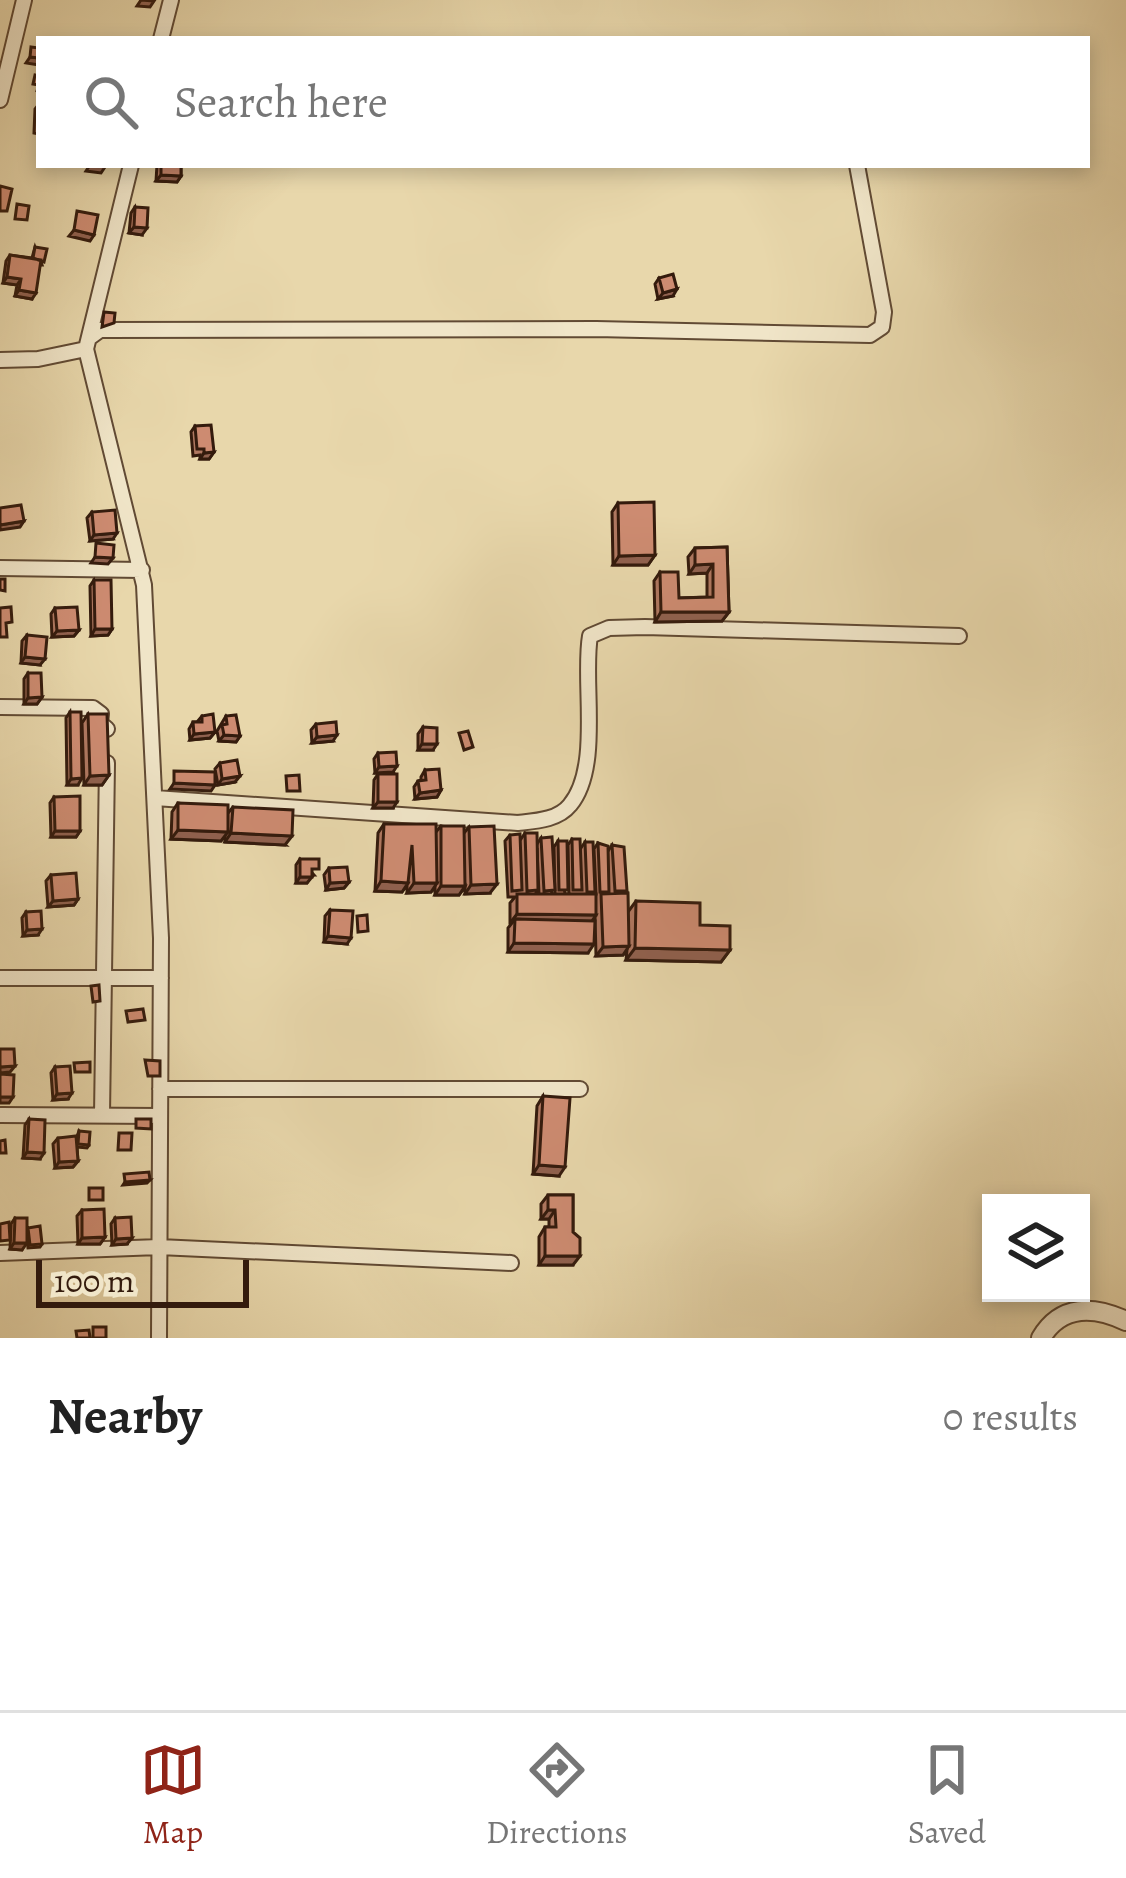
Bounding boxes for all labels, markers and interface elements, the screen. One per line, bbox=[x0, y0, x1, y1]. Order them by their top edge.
search box bbox=[36, 36, 1090, 168]
icon: search bbox=[78, 69, 144, 135]
text: Search here bbox=[174, 71, 388, 133]
map controls bbox=[982, 1194, 1090, 1302]
button: layers bbox=[982, 1194, 1090, 1302]
scale bar bbox=[36, 1254, 249, 1307]
text: 100 m bbox=[54, 1258, 134, 1303]
text: Nearby bbox=[48, 1381, 202, 1451]
text: 0 results bbox=[943, 1390, 1078, 1443]
tab: Map bbox=[140, 1737, 206, 1854]
tab: Directions bbox=[486, 1737, 628, 1854]
tab: Saved bbox=[908, 1737, 986, 1854]

